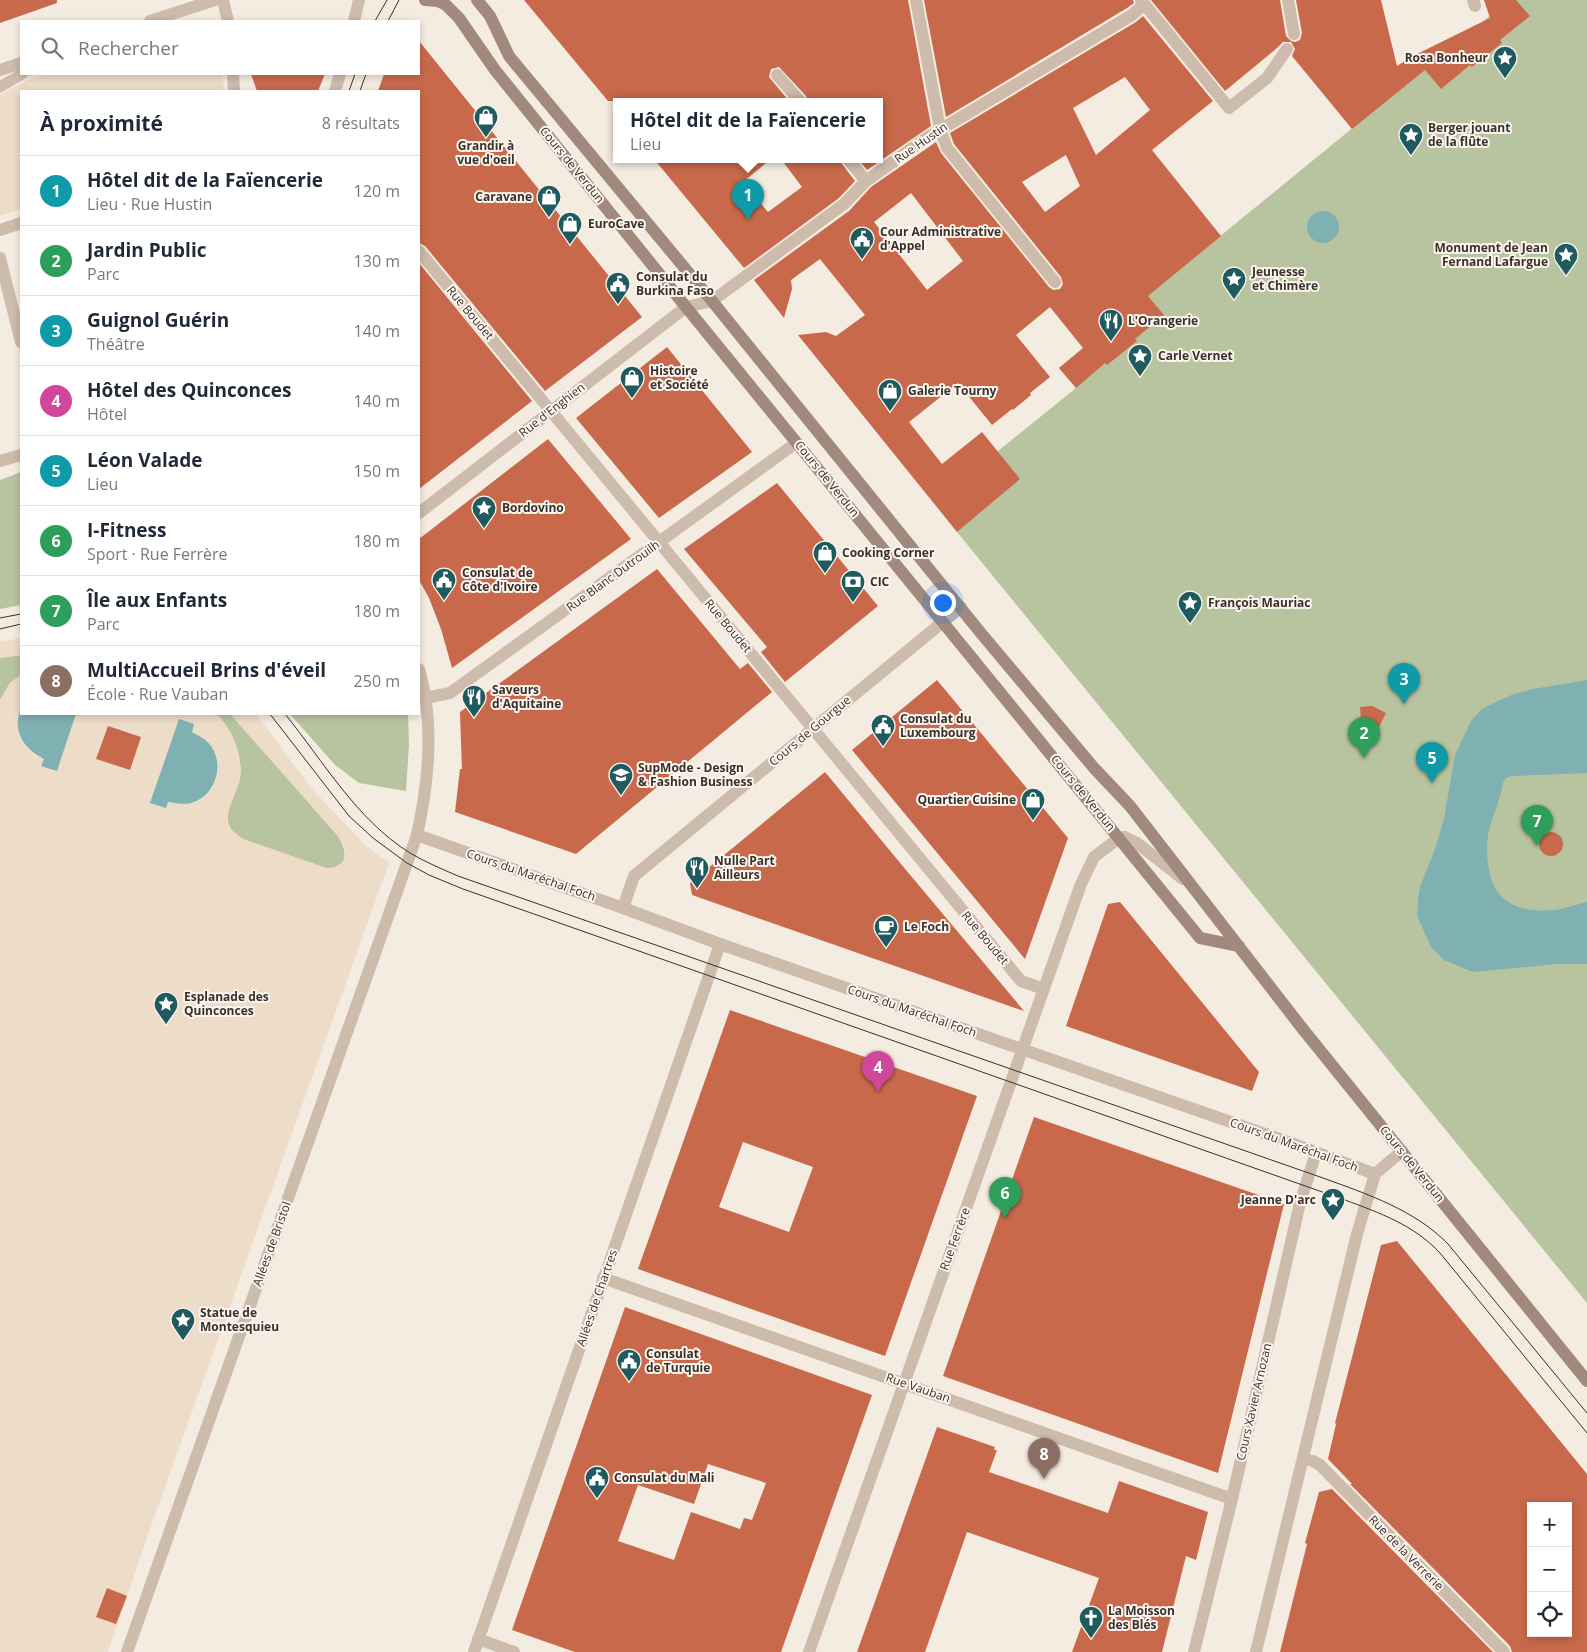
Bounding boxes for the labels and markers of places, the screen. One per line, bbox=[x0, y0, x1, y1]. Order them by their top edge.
place icon: Rosa Bonheur bbox=[1492, 45, 1518, 79]
place label: Rosa Bonheur bbox=[1405, 49, 1489, 66]
shop icon: Grandir à vue d'oeil bbox=[473, 104, 499, 138]
place label: Berger jouant de la flûte bbox=[1428, 119, 1510, 150]
place icon: Berger jouant de la flûte bbox=[1398, 122, 1424, 156]
place label: Grandir à vue d'oeil bbox=[457, 137, 515, 168]
pin: 1 bbox=[732, 179, 764, 220]
shop icon: Caravane bbox=[536, 184, 562, 218]
place label: Caravane bbox=[475, 188, 532, 205]
shop icon: EuroCave bbox=[557, 211, 583, 245]
place label: EuroCave bbox=[588, 215, 644, 232]
place label: Cour Administrative d'Appel bbox=[880, 223, 1001, 254]
public building icon: Cour Administrative d'Appel bbox=[849, 226, 875, 260]
place label: Monument de Jean Fernand Lafargue bbox=[1434, 239, 1548, 270]
place icon: Monument de Jean Fernand Lafargue bbox=[1553, 242, 1579, 276]
place label: Jeunesse et Chimère bbox=[1251, 263, 1318, 294]
place icon: Jeunesse et Chimère bbox=[1221, 266, 1247, 300]
place label: Consulat du Burkina Faso bbox=[636, 268, 714, 299]
public building icon: Consulat du Burkina Faso bbox=[605, 271, 631, 305]
restaurant icon: L'Orangerie bbox=[1098, 308, 1124, 342]
place label: L'Orangerie bbox=[1128, 312, 1198, 329]
place icon: Carle Vernet bbox=[1127, 343, 1153, 377]
place label: Carle Vernet bbox=[1158, 347, 1233, 364]
place label: Histoire et Société bbox=[650, 362, 709, 393]
shop icon: Histoire et Société bbox=[619, 365, 645, 399]
shop icon: Galerie Tourny bbox=[877, 378, 903, 412]
place label: Galerie Tourny bbox=[908, 382, 997, 399]
place icon: Bordovino bbox=[471, 495, 497, 529]
place label: Bordovino bbox=[502, 499, 564, 516]
shop icon: Cooking Corner bbox=[812, 540, 838, 574]
place label: Cooking Corner bbox=[842, 544, 935, 561]
place label: Consulat de Côte d'Ivoire bbox=[462, 564, 538, 595]
public building icon: Consulat de Côte d'Ivoire bbox=[431, 567, 457, 601]
bank icon: CIC bbox=[840, 569, 866, 603]
place label: CIC bbox=[870, 573, 890, 590]
place icon: François Mauriac bbox=[1177, 590, 1203, 624]
place label: François Mauriac bbox=[1208, 594, 1311, 611]
pin: 3 bbox=[1388, 663, 1420, 704]
place label: Saveurs d'Aquitaine bbox=[492, 681, 561, 712]
restaurant icon: Saveurs d'Aquitaine bbox=[461, 684, 487, 718]
place label: Consulat du Luxembourg bbox=[900, 710, 976, 741]
public building icon: Consulat du Luxembourg bbox=[870, 713, 896, 747]
pin: 2 bbox=[1348, 717, 1380, 758]
pin: 5 bbox=[1416, 742, 1448, 783]
place label: SupMode - Design & Fashion Business bbox=[638, 759, 752, 790]
school or university icon: SupMode - Design & Fashion Business bbox=[608, 762, 634, 796]
shop icon: Quartier Cuisine bbox=[1020, 787, 1046, 821]
place label: Quartier Cuisine bbox=[918, 791, 1016, 808]
pin: 7 bbox=[1521, 805, 1553, 846]
place label: Nulle Part Ailleurs bbox=[714, 852, 775, 883]
restaurant icon: Nulle Part Ailleurs bbox=[684, 855, 710, 889]
cafe icon: Le Foch bbox=[873, 914, 899, 948]
place label: Le Foch bbox=[904, 918, 949, 935]
place label: Esplanade des Quinconces bbox=[184, 988, 269, 1019]
place icon: Esplanade des Quinconces bbox=[153, 991, 179, 1025]
pin: 4 bbox=[862, 1051, 894, 1092]
pin: 6 bbox=[989, 1177, 1021, 1218]
place icon: Jeanne D'arc bbox=[1320, 1187, 1346, 1221]
place label: Jeanne D'arc bbox=[1240, 1191, 1316, 1208]
place label: Statue de Montesquieu bbox=[200, 1304, 279, 1335]
place icon: Statue de Montesquieu bbox=[170, 1307, 196, 1341]
place label: Consulat de Turquie bbox=[646, 1345, 710, 1376]
public building icon: Consulat de Turquie bbox=[616, 1348, 642, 1382]
pin: 8 bbox=[1028, 1438, 1060, 1479]
public building icon: Consulat du Mali bbox=[584, 1465, 610, 1499]
place label: Consulat du Mali bbox=[614, 1469, 715, 1486]
place label: La Moisson des Blés bbox=[1108, 1602, 1175, 1633]
church icon: La Moisson des Blés bbox=[1078, 1605, 1104, 1639]

